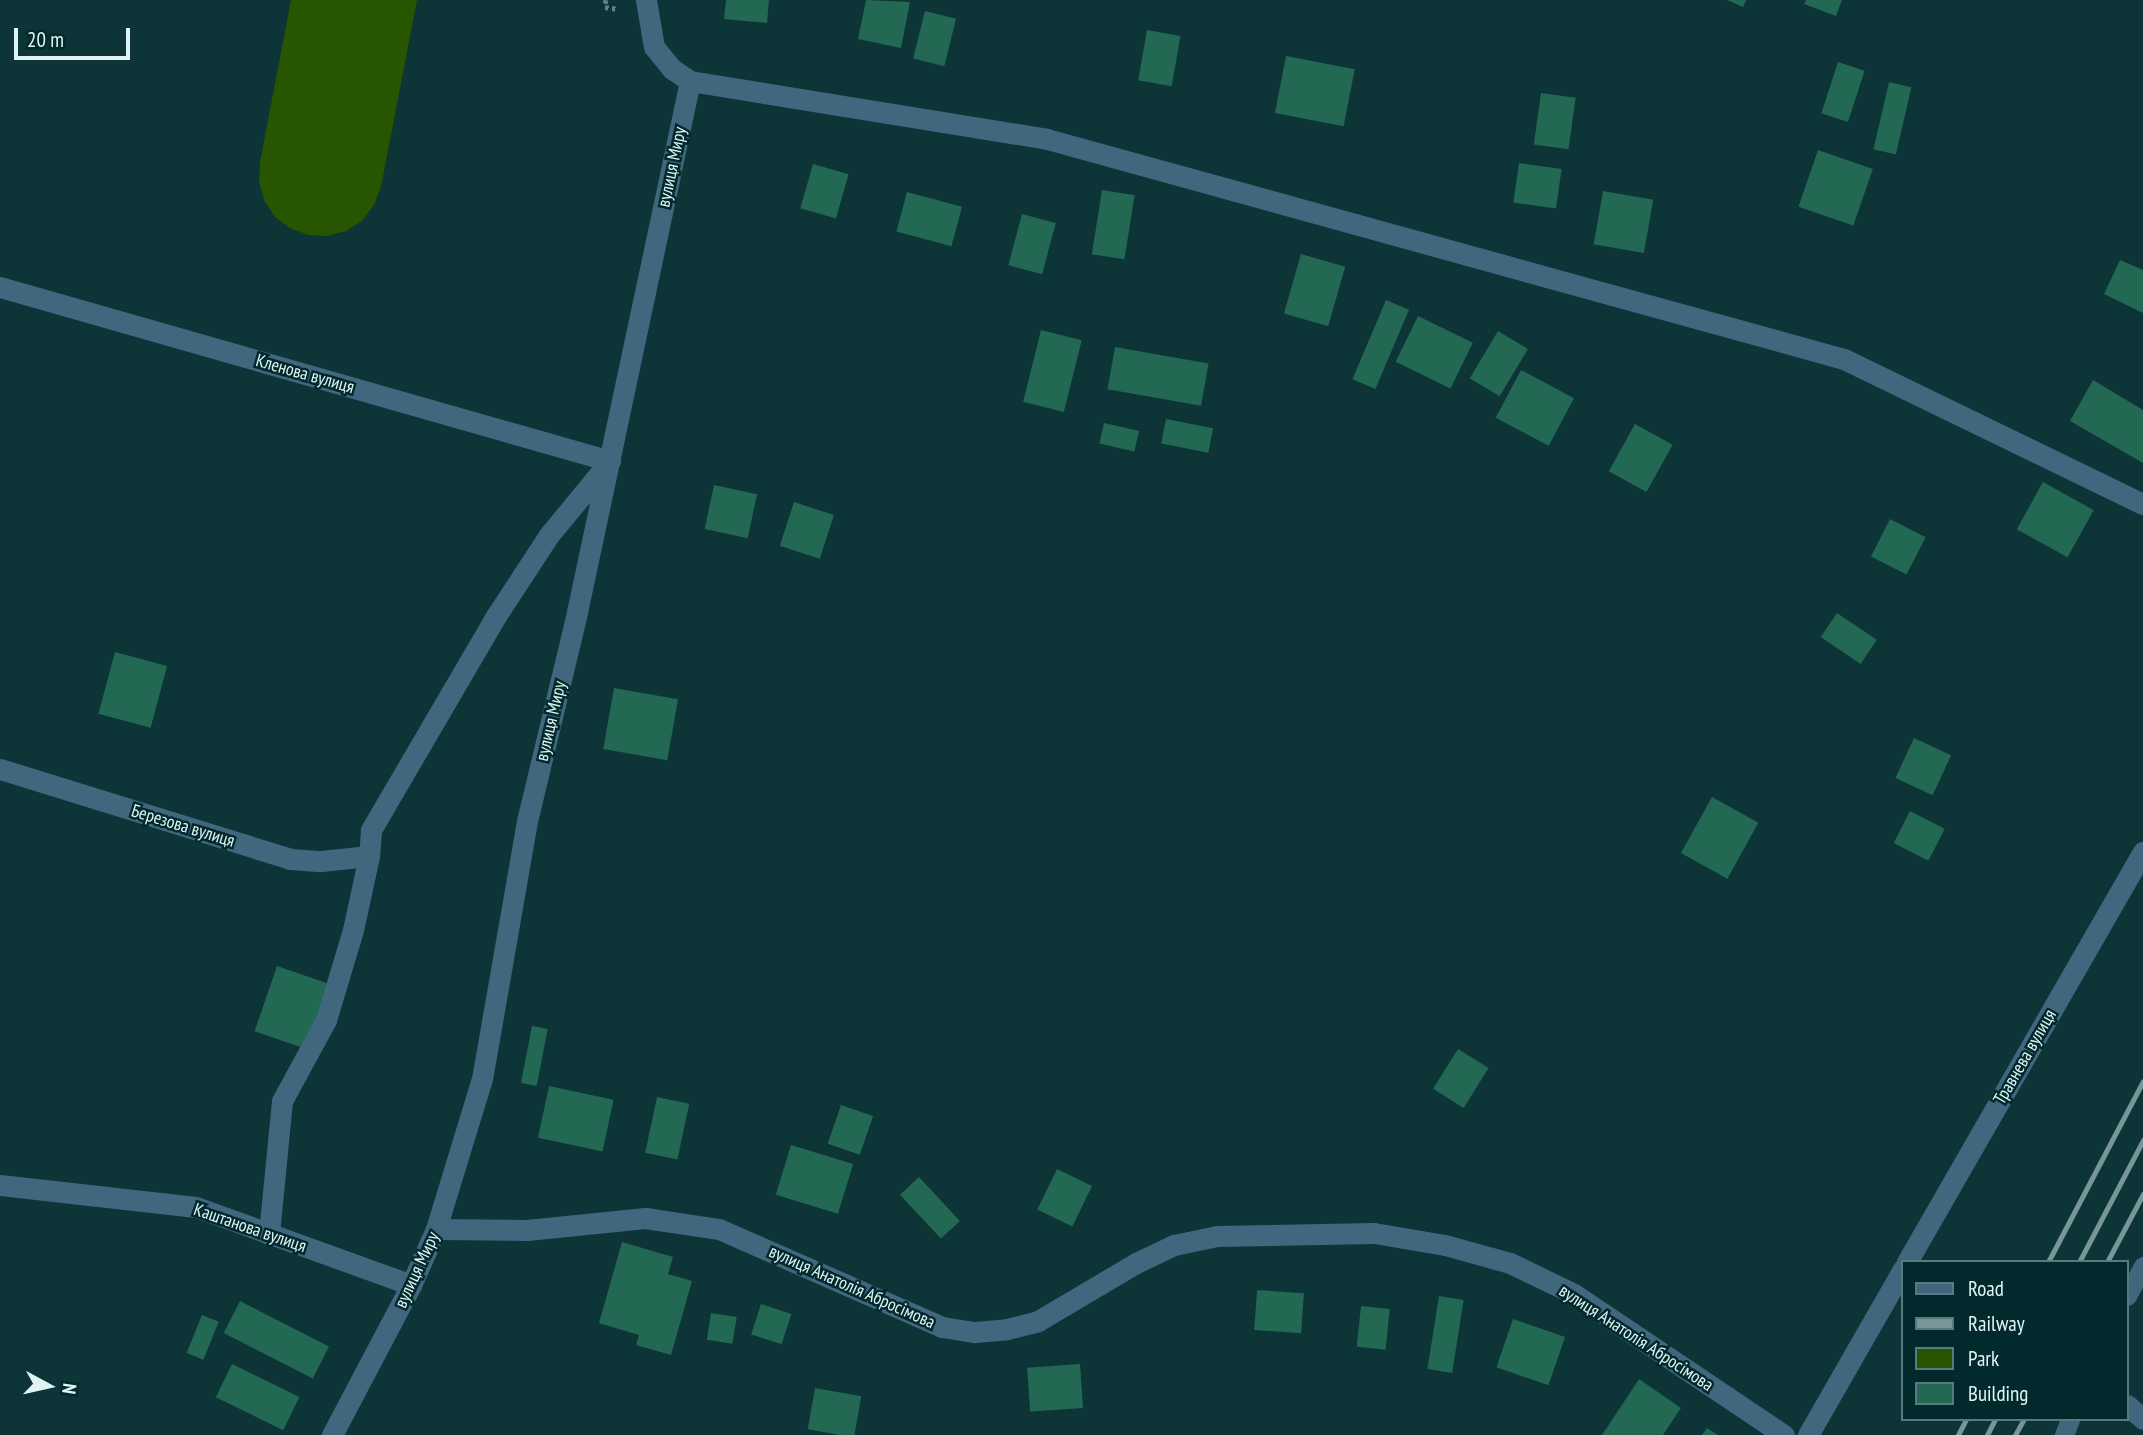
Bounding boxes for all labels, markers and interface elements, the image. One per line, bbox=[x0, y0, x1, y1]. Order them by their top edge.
scale bar bbox=[18, 14, 133, 58]
text: 20 m bbox=[27, 26, 64, 53]
street label: вулиця Миру bbox=[653, 125, 691, 209]
street label: Кленова вулиця bbox=[253, 350, 357, 398]
street label: вулиця Миру bbox=[531, 679, 571, 763]
street label: Березова вулиця bbox=[129, 800, 237, 852]
street label: Травнева вулиця bbox=[1989, 1006, 2061, 1108]
street label: Каштанова вулиця bbox=[191, 1199, 309, 1257]
street label: вулиця Миру bbox=[390, 1228, 444, 1312]
street label: вулиця Анатолія Абросімова bbox=[765, 1240, 939, 1334]
legend bbox=[1902, 1260, 2129, 1421]
text: Road bbox=[1968, 1275, 2004, 1302]
street label: вулиця Анатолія Абросімова bbox=[1554, 1280, 1718, 1396]
text: Railway bbox=[1968, 1310, 2025, 1337]
text: Park bbox=[1968, 1345, 1999, 1372]
north arrow bbox=[14, 1351, 84, 1421]
text: Building bbox=[1968, 1380, 2028, 1407]
text: N bbox=[57, 1382, 82, 1396]

